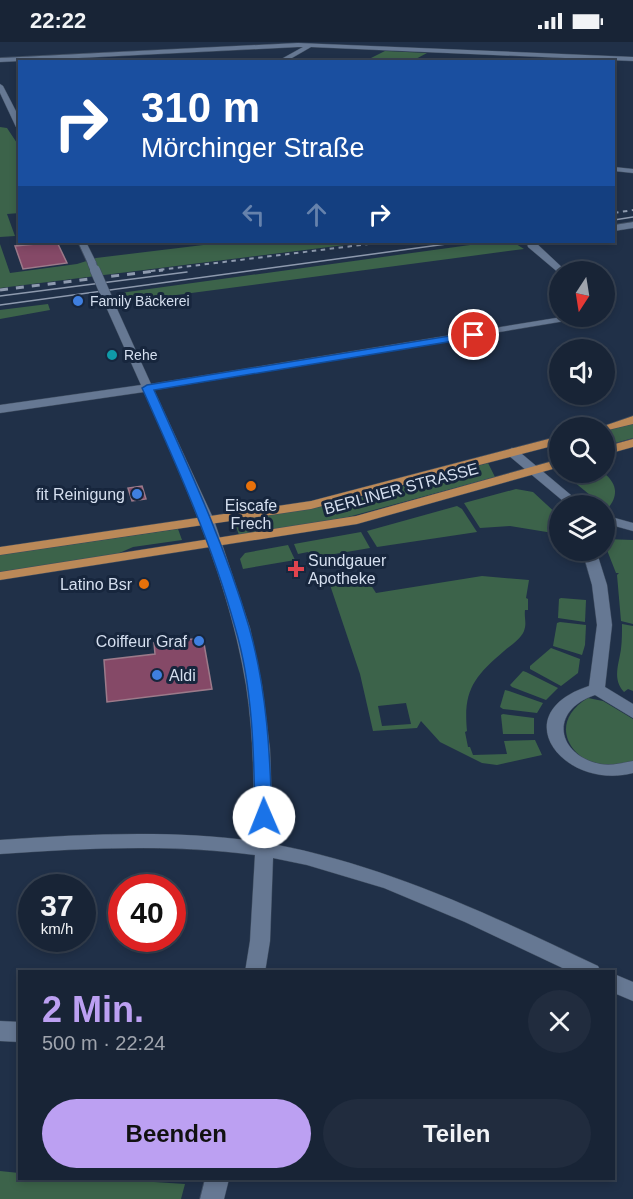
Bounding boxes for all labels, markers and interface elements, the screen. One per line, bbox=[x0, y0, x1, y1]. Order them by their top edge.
text: 22:22 bbox=[30, 8, 86, 33]
icon: right bbox=[42, 84, 120, 162]
text: 310 m bbox=[141, 84, 260, 131]
text: Mörchinger Straße bbox=[141, 133, 365, 163]
icon: left bbox=[237, 198, 270, 231]
icon: ahead bbox=[300, 198, 333, 231]
icon: right bbox=[363, 198, 396, 231]
north arrow bbox=[549, 261, 615, 327]
map controls bbox=[549, 261, 615, 561]
place label: Family Bäckerei bbox=[90, 293, 190, 309]
marker: Family Bäckerei bbox=[71, 294, 85, 308]
pin bbox=[448, 309, 499, 360]
icon: arrive bbox=[457, 318, 490, 351]
button: sound bbox=[549, 339, 615, 405]
place label: Rehe bbox=[124, 347, 158, 363]
marker: Rehe bbox=[105, 348, 119, 362]
button: search bbox=[549, 417, 615, 483]
street label: BERLINER STRASSE bbox=[322, 460, 480, 517]
marker: Eiscafe Frech bbox=[244, 479, 258, 493]
place label: fit Reinigung bbox=[36, 486, 125, 503]
marker: fit Reinigung bbox=[130, 487, 144, 501]
button: layers bbox=[549, 495, 615, 561]
place label: Eiscafe Frech bbox=[225, 497, 277, 532]
place label: Sundgauer Apotheke bbox=[308, 552, 387, 587]
marker: Sundgauer Apotheke bbox=[289, 562, 303, 576]
place label: Latino Bsr bbox=[60, 576, 133, 593]
marker: Latino Bsr bbox=[137, 577, 151, 591]
place label: Coiffeur Graf bbox=[96, 633, 188, 650]
marker: Coiffeur Graf bbox=[192, 634, 206, 648]
place label: Aldi bbox=[169, 667, 196, 684]
marker: Aldi bbox=[150, 668, 164, 682]
position arrow bbox=[232, 785, 296, 849]
speed limit sign: 40 bbox=[108, 874, 186, 952]
text: 37 bbox=[40, 889, 74, 922]
text: km/h bbox=[41, 920, 73, 937]
text: 2 Min. bbox=[42, 989, 144, 1030]
button: close bbox=[528, 990, 591, 1053]
text: 500 m · 22:24 bbox=[42, 1032, 165, 1054]
button: Beenden bbox=[42, 1099, 311, 1168]
button: Teilen bbox=[323, 1099, 591, 1168]

